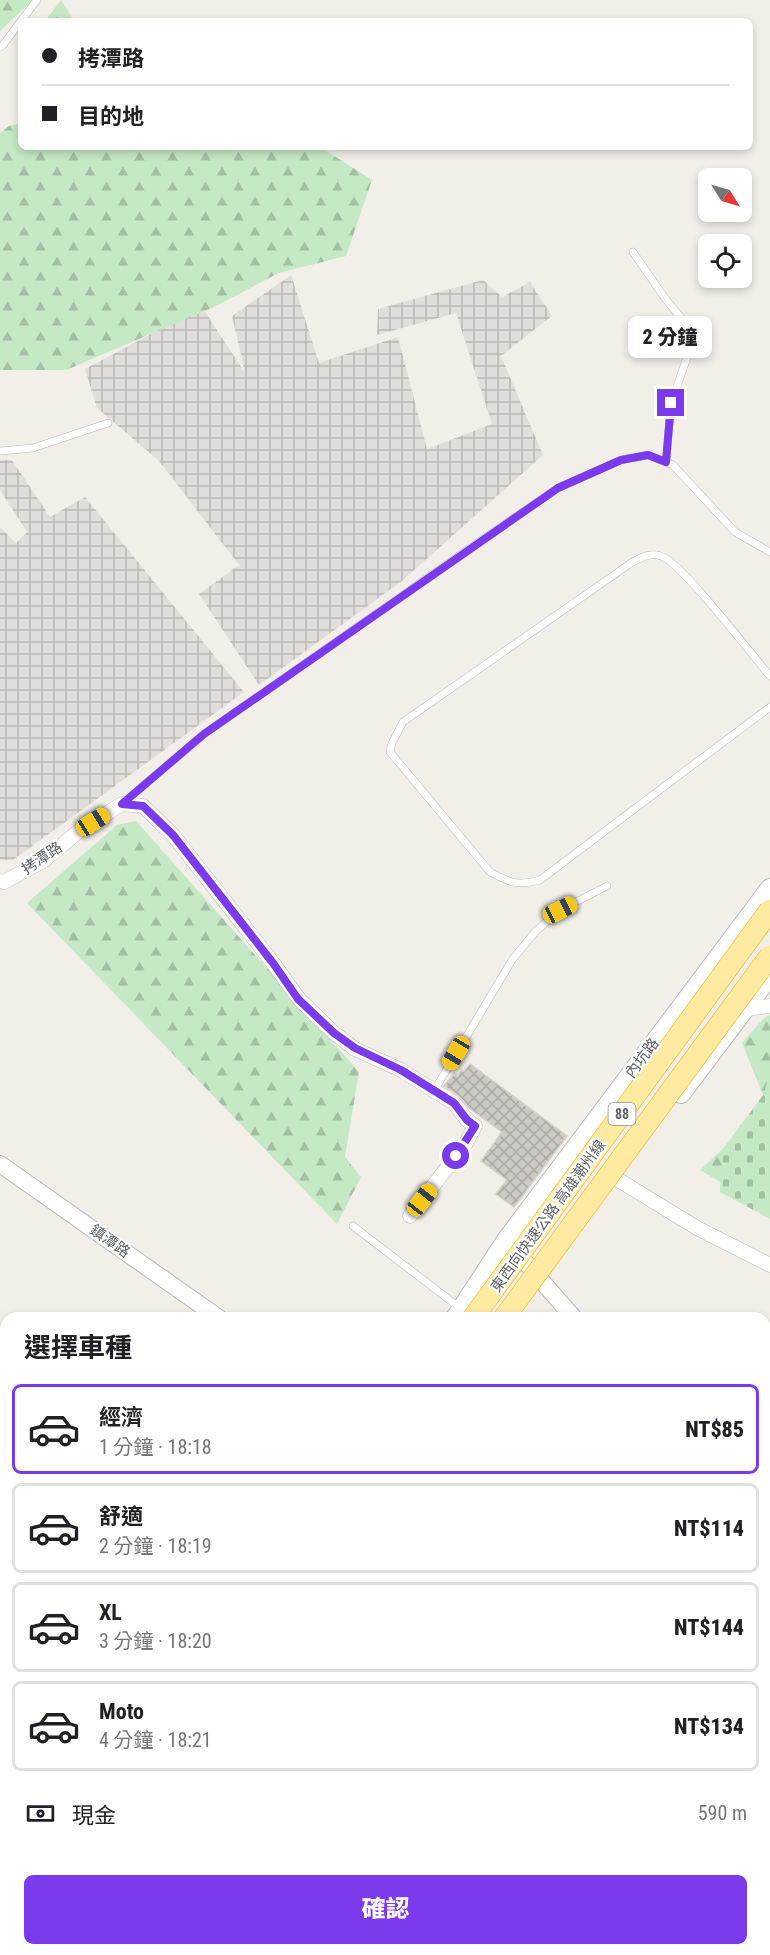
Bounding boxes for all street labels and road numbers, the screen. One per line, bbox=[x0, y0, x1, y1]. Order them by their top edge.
street label: 拷潭路 bbox=[18, 838, 66, 878]
street label: 內坑路 bbox=[621, 1035, 663, 1081]
road number: 88 bbox=[608, 1103, 636, 1125]
street label: 東西向快速公路 高雄潮州線 bbox=[487, 1137, 609, 1295]
street label: 鎮潭路 bbox=[86, 1221, 134, 1261]

